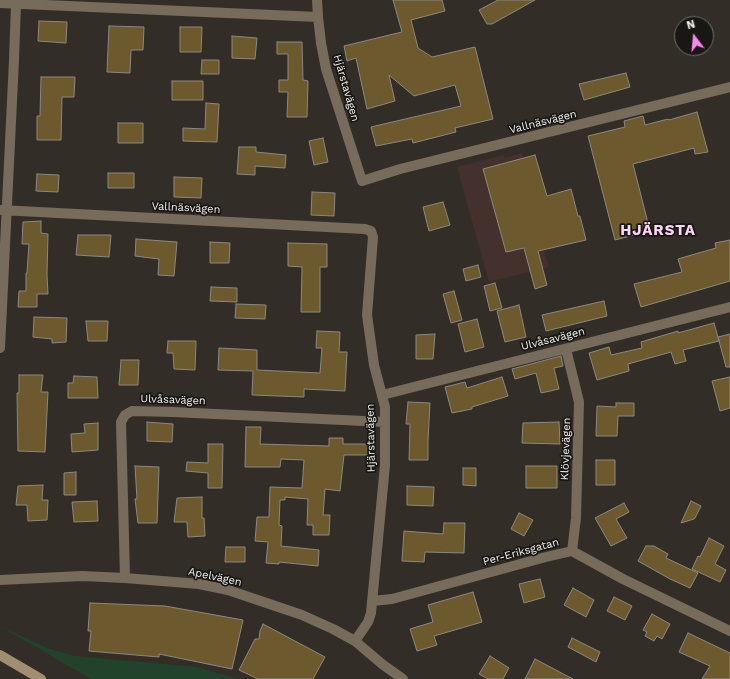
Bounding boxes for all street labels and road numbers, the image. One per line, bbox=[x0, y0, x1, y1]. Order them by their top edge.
street label: Hjärstavägen bbox=[330, 53, 362, 123]
street label: Vallnäsvägen bbox=[508, 107, 578, 137]
street label: Vallnäsvägen bbox=[151, 200, 221, 216]
street label: Ulvåsavägen bbox=[520, 325, 586, 353]
street label: Ulvåsavägen bbox=[140, 392, 206, 408]
street label: Hjärstavägen bbox=[364, 404, 378, 472]
street label: Klövjevägen bbox=[558, 417, 574, 481]
street label: Per-Eriksgatan bbox=[482, 536, 560, 568]
street label: Apelvägen bbox=[187, 565, 243, 589]

